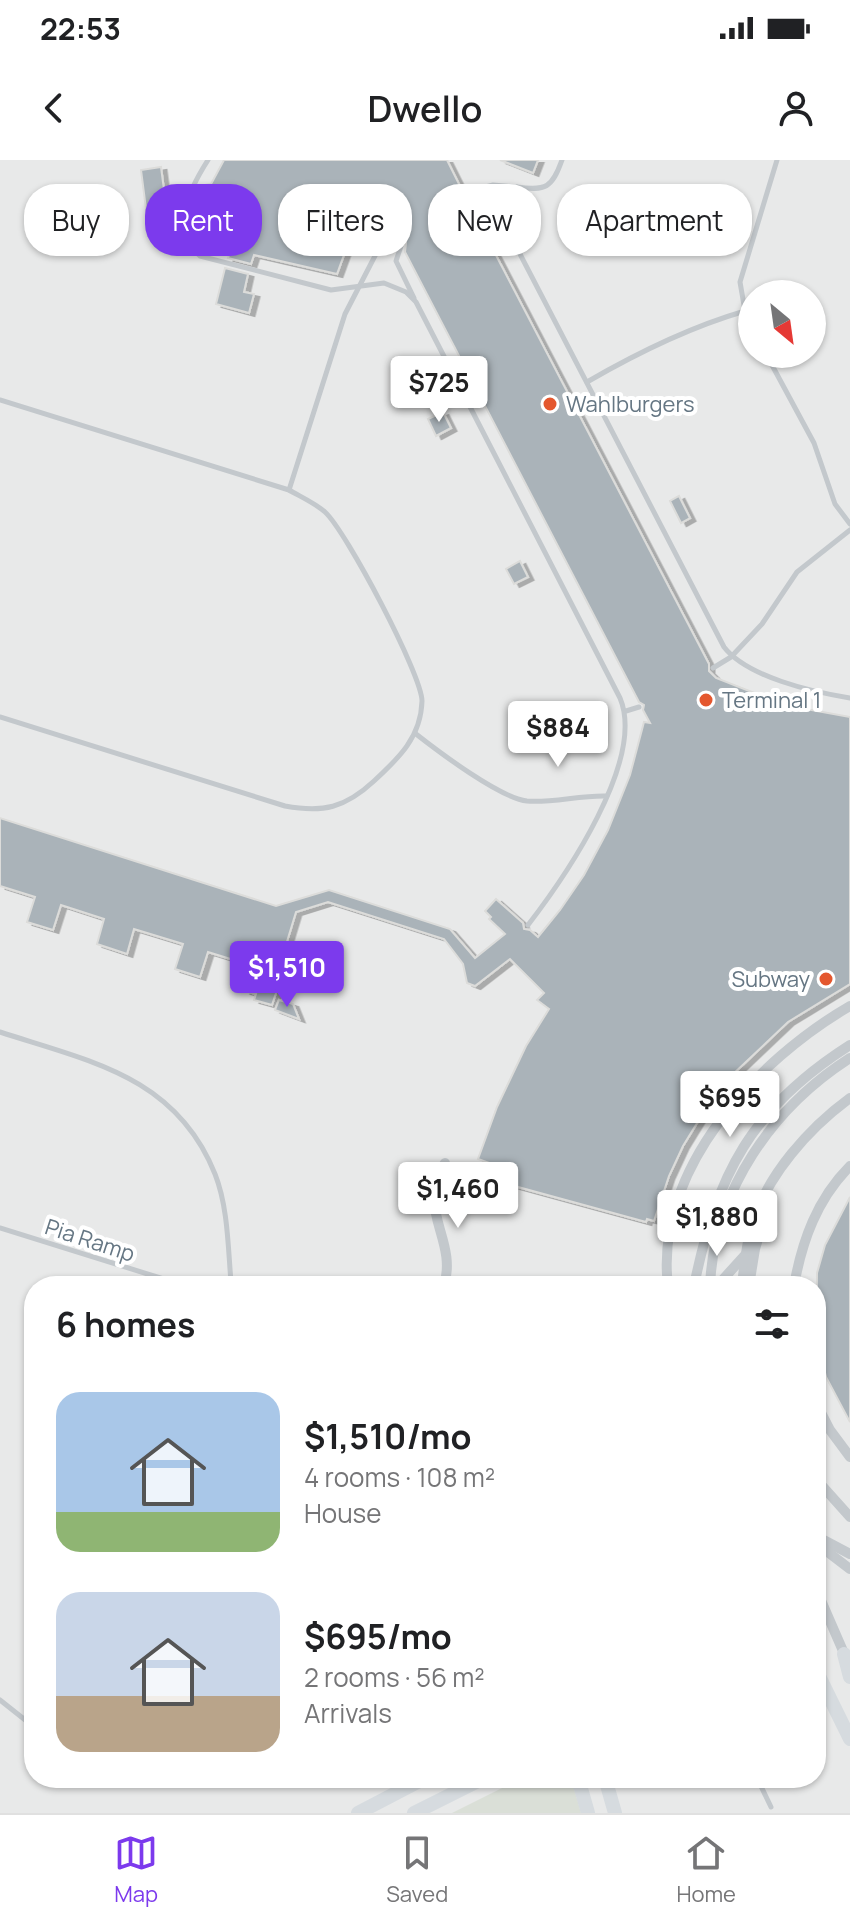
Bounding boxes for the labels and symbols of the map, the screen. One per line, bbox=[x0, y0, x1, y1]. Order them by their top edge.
north arrow bbox=[738, 280, 826, 368]
pin: $725 bbox=[392, 356, 486, 424]
place label: Wahlburgers bbox=[566, 389, 695, 419]
marker: Wahlburgers bbox=[541, 395, 559, 413]
place label: Terminal 1 bbox=[722, 685, 821, 715]
marker: Terminal 1 bbox=[697, 691, 715, 709]
pin: $884 bbox=[511, 701, 605, 769]
pin: $1,510 bbox=[222, 941, 352, 1009]
place label: Subway bbox=[731, 964, 810, 994]
marker: Subway bbox=[817, 970, 835, 988]
pin: $695 bbox=[683, 1071, 777, 1139]
pin: $1,460 bbox=[393, 1162, 523, 1230]
pin: $1,880 bbox=[652, 1190, 782, 1258]
street label: Pia Ramp bbox=[41, 1211, 139, 1269]

